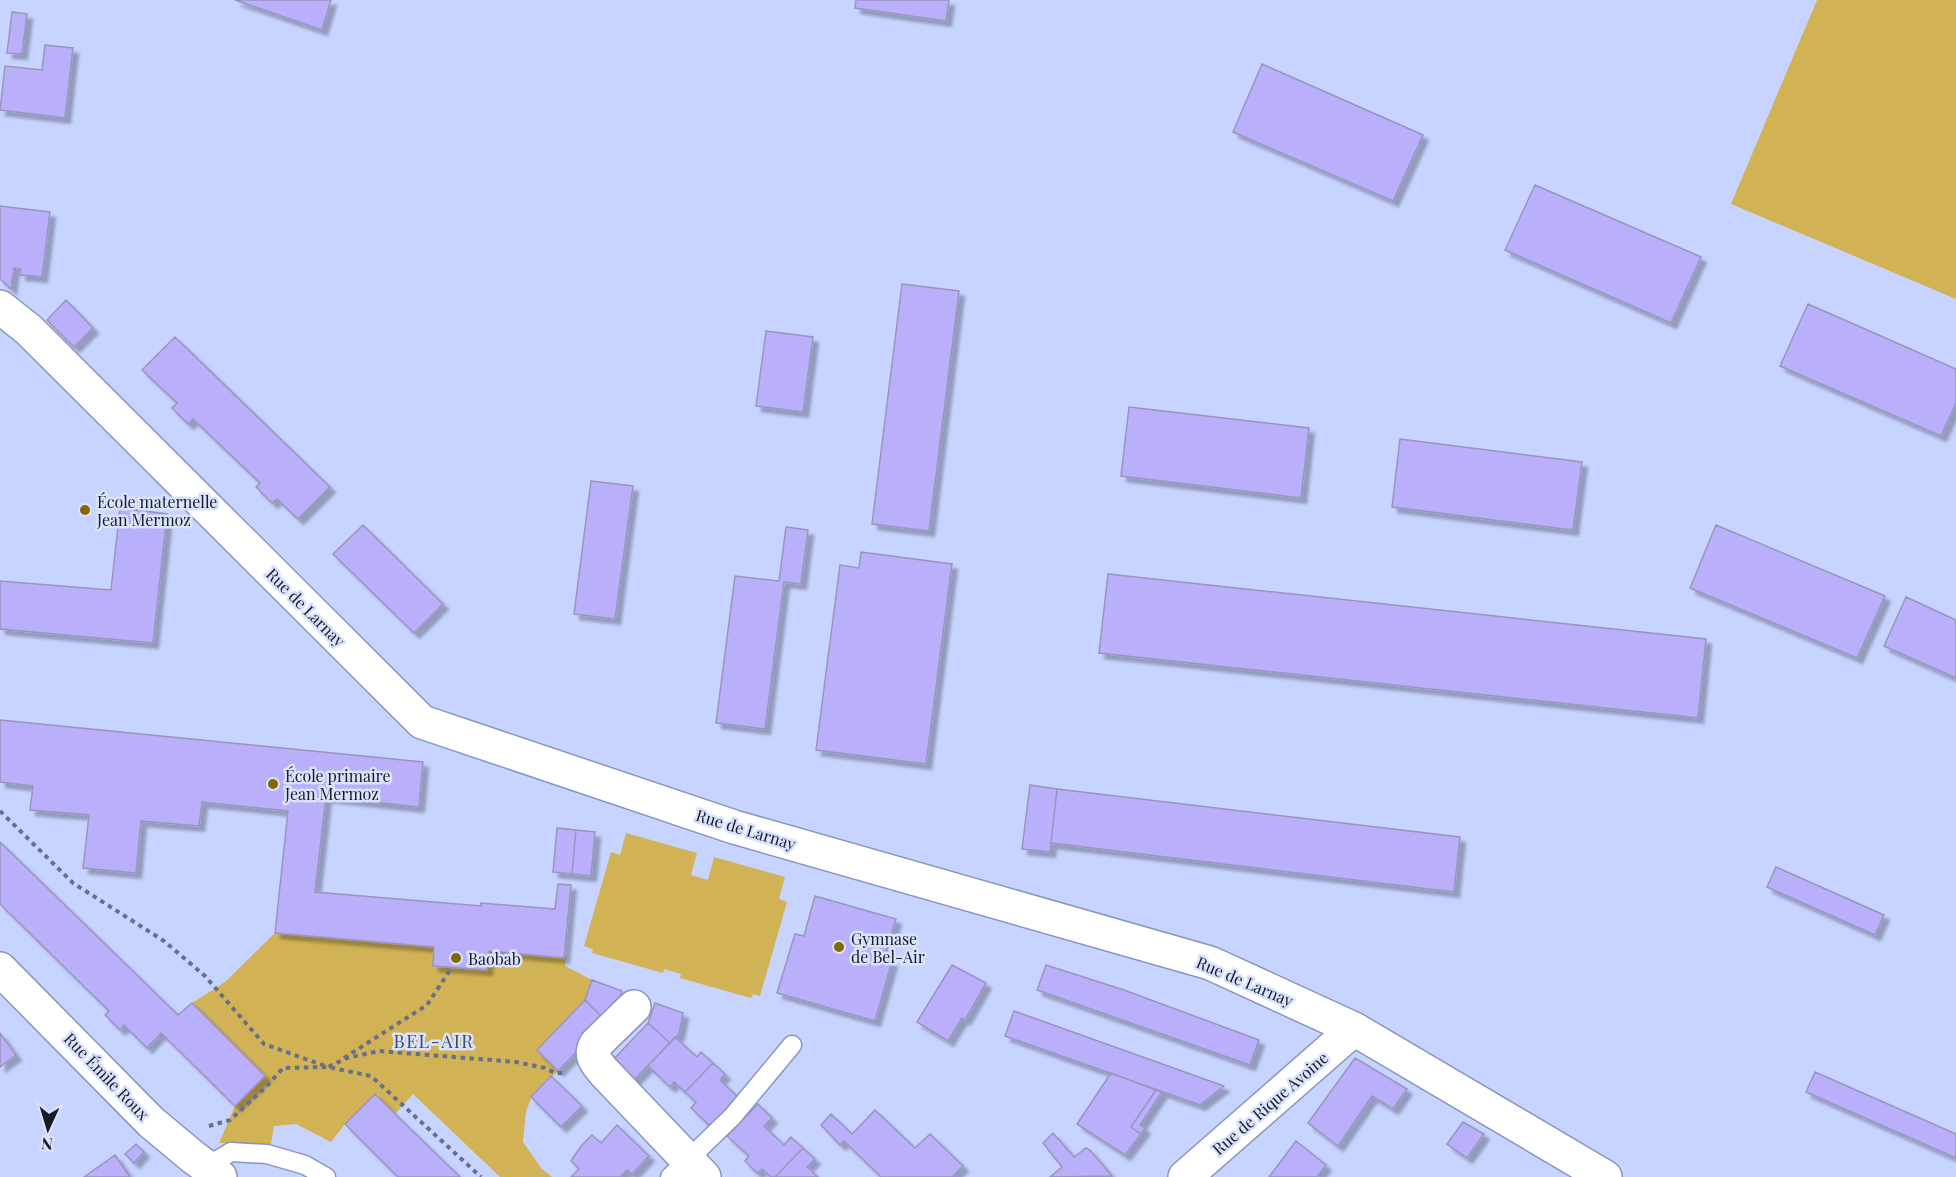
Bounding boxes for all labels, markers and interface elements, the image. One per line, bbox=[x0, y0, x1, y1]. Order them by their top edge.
place label: École maternelle Jean Mermoz bbox=[96, 491, 217, 530]
marker: École maternelle Jean Mermoz bbox=[78, 503, 92, 517]
street label: Rue de Larnay bbox=[262, 563, 350, 651]
place label: École primaire Jean Mermoz bbox=[284, 765, 391, 804]
marker: École primaire Jean Mermoz bbox=[266, 777, 280, 791]
street label: Rue de Larnay bbox=[694, 804, 798, 854]
place label: Gymnase de Bel-Air bbox=[851, 928, 925, 967]
marker: Gymnase de Bel-Air bbox=[832, 940, 846, 954]
place label: Baobab bbox=[468, 948, 521, 969]
marker: Baobab bbox=[449, 951, 463, 965]
street label: Rue de Larnay bbox=[1193, 951, 1297, 1011]
street label: Rue Émile Roux bbox=[60, 1028, 154, 1125]
district label: BEL-AIR bbox=[394, 1029, 474, 1053]
street label: Rue de Rique Avoine bbox=[1208, 1047, 1332, 1159]
north arrow bbox=[18, 1099, 78, 1159]
text: N bbox=[40, 1134, 53, 1155]

